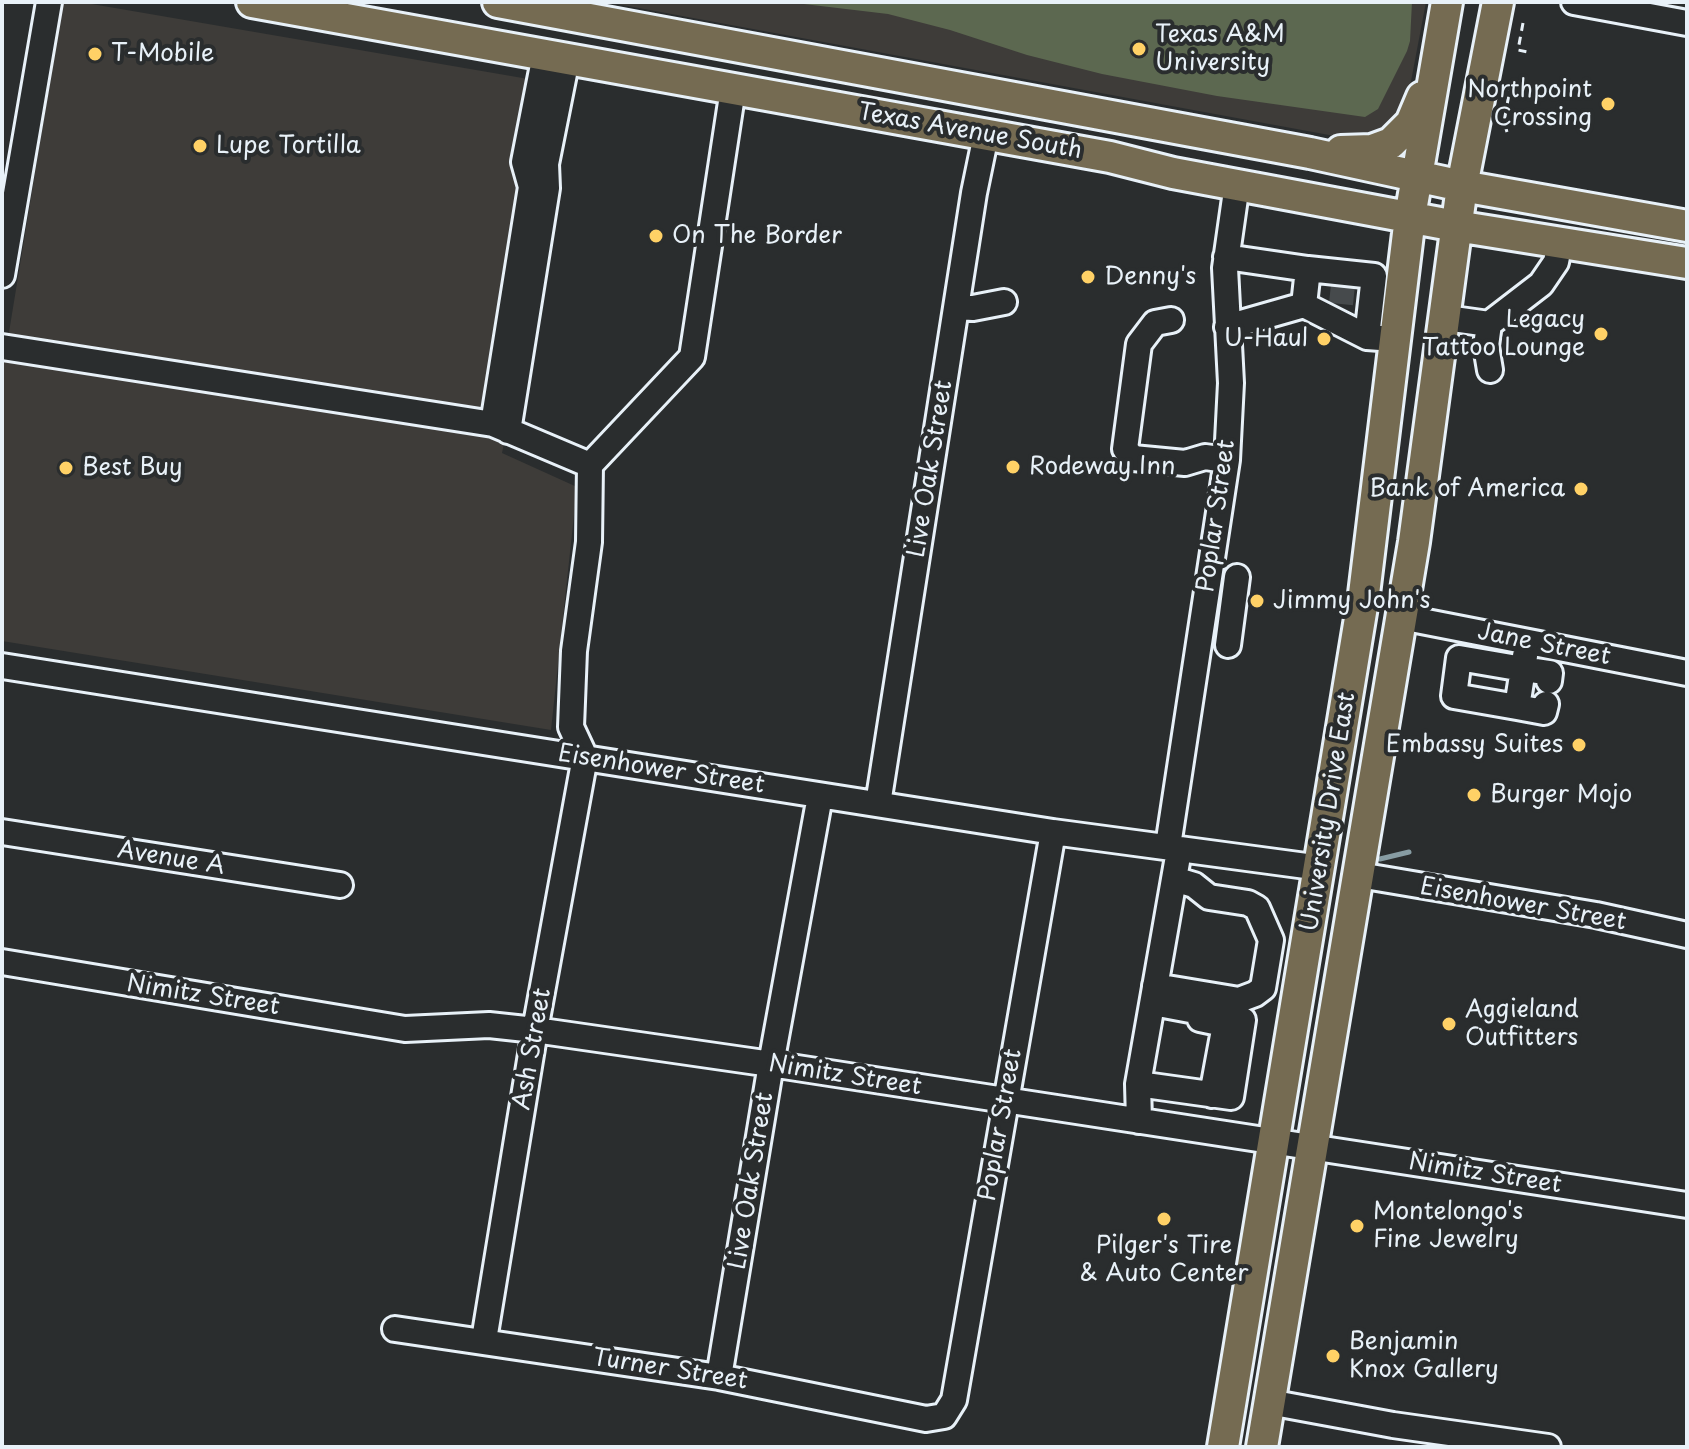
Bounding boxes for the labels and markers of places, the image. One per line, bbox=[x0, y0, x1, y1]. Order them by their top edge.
place label: Texas A&M University bbox=[1155, 21, 1285, 77]
place label: T-Mobile bbox=[111, 40, 214, 68]
marker: Texas A&M University bbox=[1130, 40, 1148, 58]
marker: T-Mobile bbox=[86, 45, 104, 63]
place label: Northpoint Crossing bbox=[1467, 76, 1592, 132]
marker: Northpoint Crossing bbox=[1599, 95, 1617, 113]
place label: Lupe Tortilla bbox=[216, 132, 361, 160]
marker: Lupe Tortilla bbox=[191, 137, 209, 155]
place label: On The Border bbox=[672, 222, 842, 250]
marker: On The Border bbox=[647, 227, 665, 245]
place label: Denny's bbox=[1104, 263, 1196, 291]
marker: Denny's bbox=[1079, 268, 1097, 286]
place label: Legacy Tattoo Lounge bbox=[1422, 306, 1585, 362]
place label: U-Haul bbox=[1224, 325, 1308, 353]
marker: Legacy Tattoo Lounge bbox=[1592, 325, 1610, 343]
marker: U-Haul bbox=[1315, 330, 1333, 348]
place label: Rodeway Inn bbox=[1029, 453, 1175, 481]
place label: Best Buy bbox=[82, 454, 183, 482]
marker: Rodeway Inn bbox=[1004, 458, 1022, 476]
marker: Best Buy bbox=[57, 459, 75, 477]
place label: Bank of America bbox=[1369, 475, 1565, 503]
marker: Bank of America bbox=[1572, 480, 1590, 498]
place label: Jimmy John's bbox=[1273, 587, 1430, 615]
marker: Jimmy John's bbox=[1248, 592, 1266, 610]
place label: Embassy Suites bbox=[1386, 731, 1563, 759]
marker: Embassy Suites bbox=[1570, 736, 1588, 754]
place label: Burger Mojo bbox=[1490, 781, 1632, 809]
marker: Burger Mojo bbox=[1465, 786, 1483, 804]
place label: Aggieland Outfitters bbox=[1465, 996, 1579, 1052]
marker: Aggieland Outfitters bbox=[1440, 1015, 1458, 1033]
place label: Montelongo's Fine Jewelry bbox=[1373, 1198, 1523, 1254]
marker: Pilger's Tire & Auto Center bbox=[1155, 1210, 1173, 1228]
marker: Montelongo's Fine Jewelry bbox=[1348, 1217, 1366, 1235]
place label: Pilger's Tire & Auto Center bbox=[1080, 1232, 1248, 1288]
place label: Benjamin Knox Gallery bbox=[1349, 1328, 1499, 1384]
marker: Benjamin Knox Gallery bbox=[1324, 1347, 1342, 1365]

